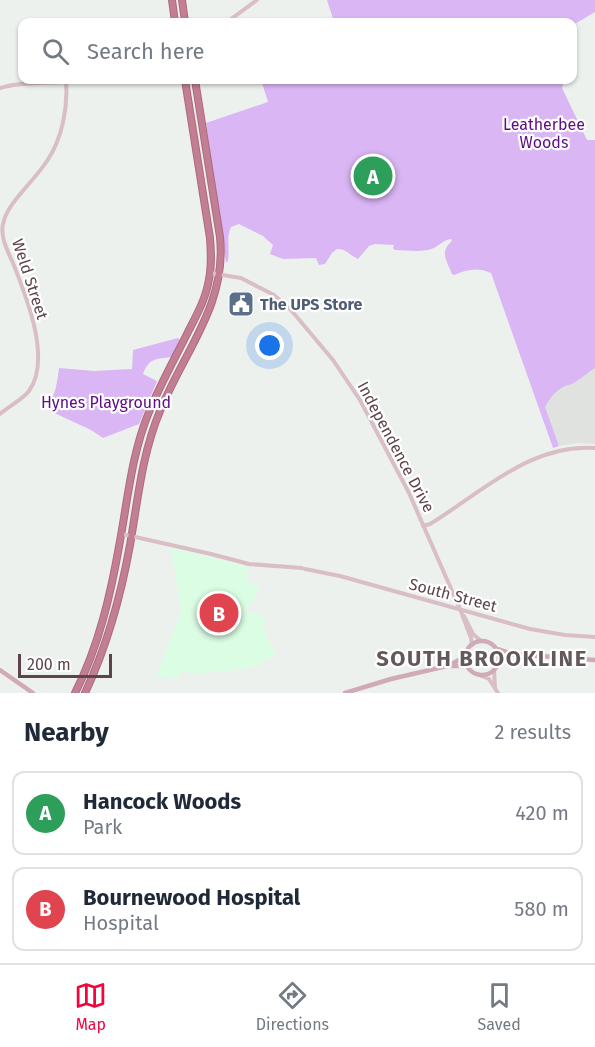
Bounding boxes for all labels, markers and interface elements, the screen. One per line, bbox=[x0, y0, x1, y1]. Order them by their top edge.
search box bbox=[18, 18, 577, 84]
icon: search bbox=[39, 35, 72, 68]
text: Search here bbox=[87, 38, 205, 65]
park label: Leatherbee Woods bbox=[503, 115, 585, 152]
pin: A bbox=[354, 154, 392, 198]
street label: Weld Street bbox=[8, 236, 52, 322]
public building icon: The UPS Store bbox=[226, 289, 256, 319]
place label: The UPS Store bbox=[260, 295, 363, 314]
your location bbox=[255, 331, 284, 360]
street label: Independence Drive bbox=[353, 378, 439, 516]
park label: Hynes Playground bbox=[41, 393, 171, 412]
street label: South Street bbox=[407, 574, 499, 616]
pin: B bbox=[200, 590, 238, 636]
district label: SOUTH BROOKLINE bbox=[376, 645, 588, 672]
scale bar bbox=[18, 651, 112, 678]
text: 200 m bbox=[27, 655, 71, 674]
text: Nearby bbox=[24, 717, 109, 748]
text: 2 results bbox=[494, 720, 571, 744]
text: Hancock Woods bbox=[83, 788, 241, 815]
text: A bbox=[40, 801, 51, 825]
text: 420 m bbox=[515, 801, 569, 825]
text: Park bbox=[83, 815, 122, 839]
text: Bournewood Hospital bbox=[83, 884, 300, 911]
text: B bbox=[39, 897, 52, 921]
text: 580 m bbox=[514, 897, 569, 921]
text: Hospital bbox=[83, 911, 159, 935]
tab: Map bbox=[74, 979, 107, 1034]
tab: Directions bbox=[256, 979, 329, 1034]
tab: Saved bbox=[477, 979, 521, 1034]

